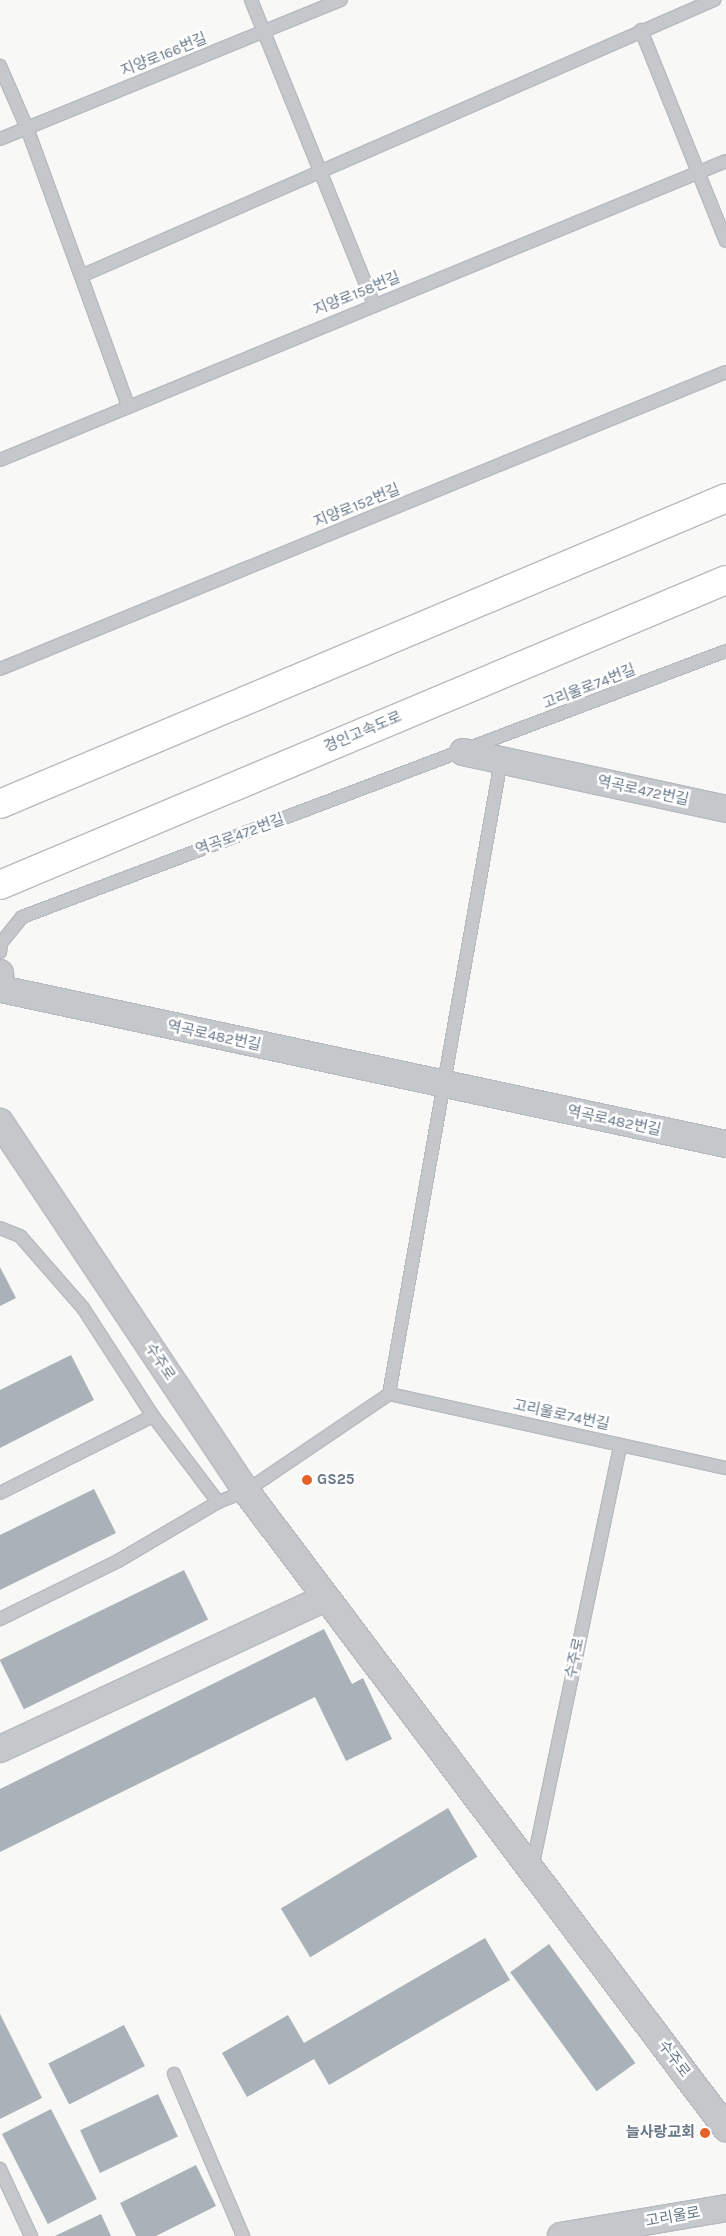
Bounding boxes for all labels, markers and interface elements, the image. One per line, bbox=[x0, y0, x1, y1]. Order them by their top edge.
street label: 지양로166번길 bbox=[118, 30, 210, 80]
street label: 지양로158번길 bbox=[311, 268, 403, 320]
street label: 지양로152번길 bbox=[311, 481, 403, 531]
street label: 고리울로74번길 bbox=[540, 661, 638, 713]
street label: 경인고속도로 bbox=[321, 708, 405, 756]
street label: 역곡로472번길 bbox=[596, 773, 690, 809]
street label: 역곡로472번길 bbox=[193, 811, 287, 859]
street label: 역곡로482번길 bbox=[166, 1017, 262, 1055]
street label: 역곡로482번길 bbox=[566, 1102, 662, 1140]
street label: 수주로 bbox=[141, 1340, 179, 1384]
street label: 고리울로74번길 bbox=[511, 1396, 611, 1434]
place label: GS25 bbox=[317, 1471, 355, 1489]
marker: GS25 bbox=[301, 1474, 313, 1486]
street label: 수주로 bbox=[562, 1636, 588, 1680]
street label: 수주로 bbox=[654, 2037, 694, 2081]
place label: 늘사랑교회 bbox=[626, 2124, 695, 2142]
marker: 늘사랑교회 bbox=[699, 2127, 711, 2139]
street label: 고리울로 bbox=[644, 2203, 702, 2231]

